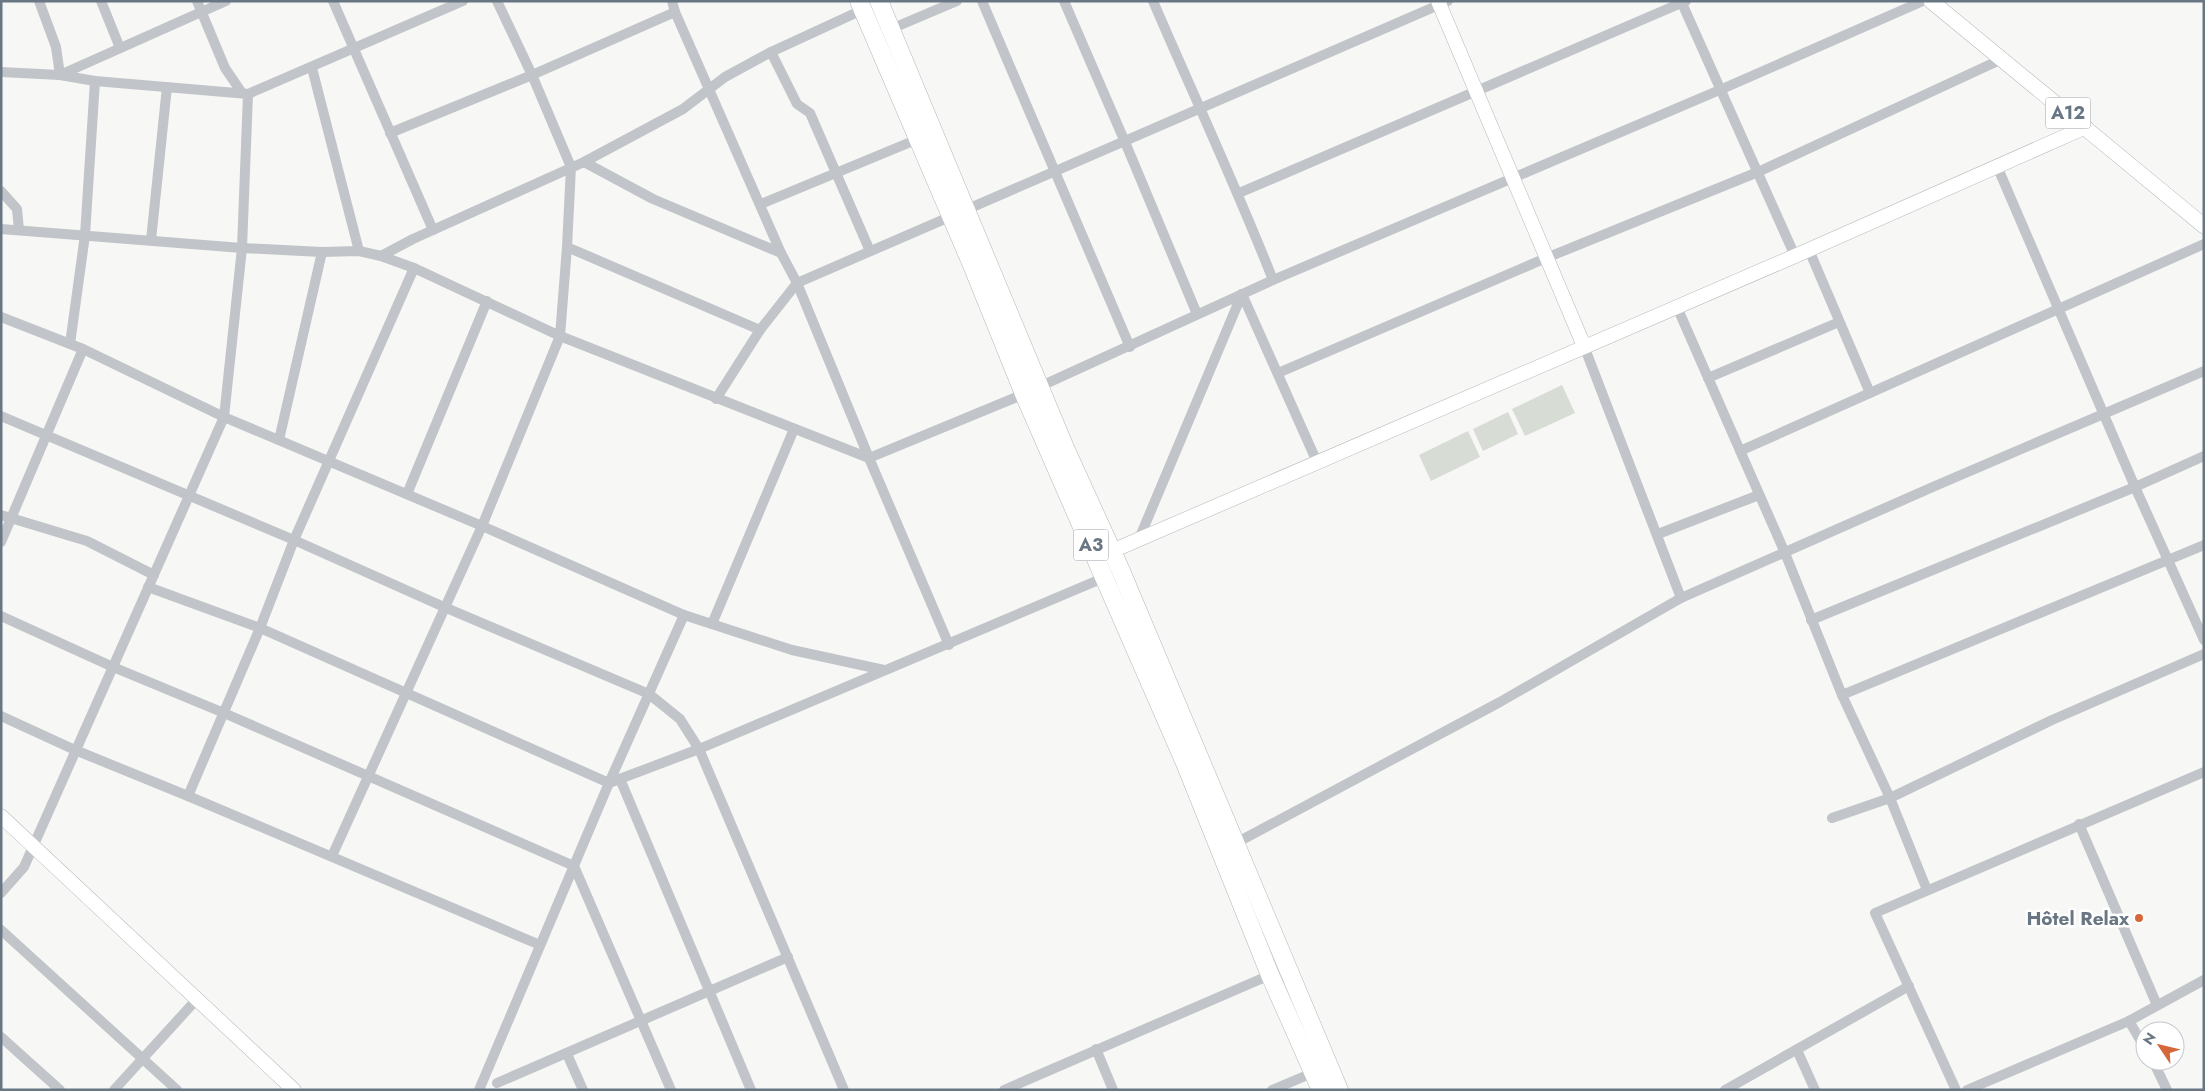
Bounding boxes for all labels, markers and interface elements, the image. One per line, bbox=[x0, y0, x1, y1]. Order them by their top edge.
road number: A12 bbox=[2046, 98, 2090, 128]
road number: A3 bbox=[1074, 530, 1108, 560]
place label: Hôtel Relax bbox=[2026, 905, 2130, 932]
marker: Hôtel Relax bbox=[2133, 912, 2145, 924]
north arrow bbox=[2135, 1021, 2185, 1071]
text: N bbox=[2138, 1028, 2161, 1049]

